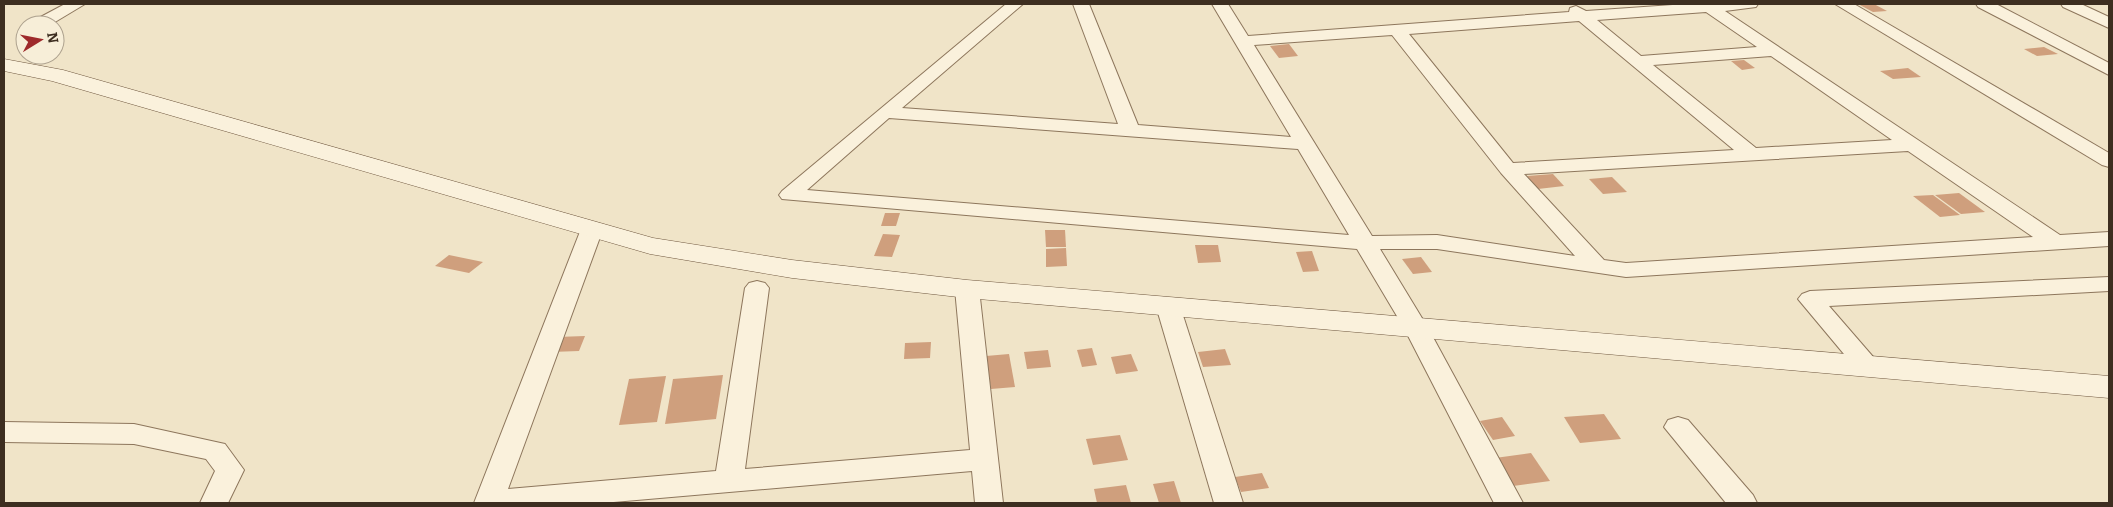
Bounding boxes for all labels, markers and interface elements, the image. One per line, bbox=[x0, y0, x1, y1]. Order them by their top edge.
north arrow bbox=[15, 15, 65, 65]
text: N bbox=[43, 31, 62, 45]

